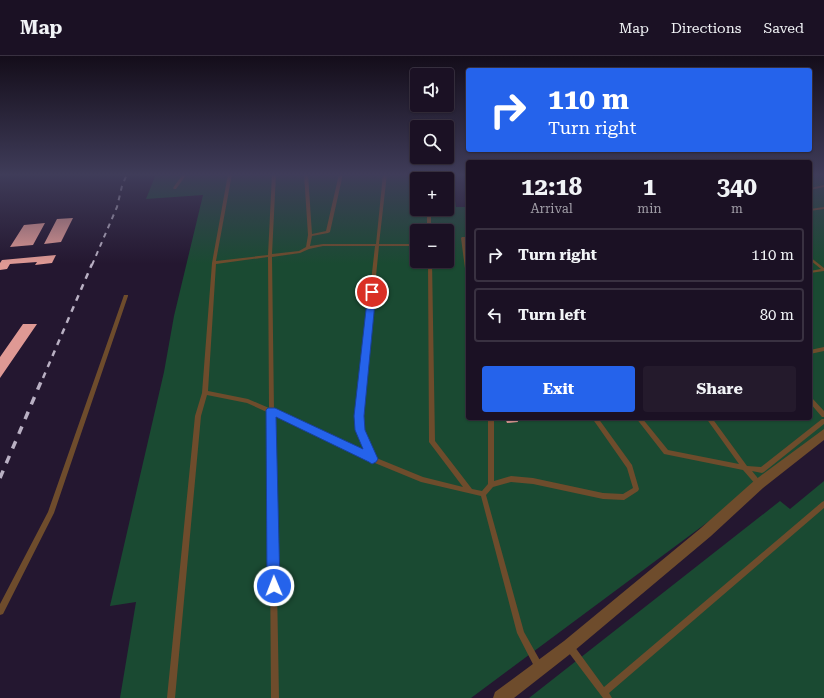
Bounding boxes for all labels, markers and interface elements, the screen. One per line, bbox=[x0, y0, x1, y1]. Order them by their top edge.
text: Map bbox=[20, 16, 62, 39]
text: Map bbox=[619, 20, 649, 36]
text: Directions bbox=[671, 20, 741, 36]
text: Saved bbox=[763, 20, 804, 36]
map controls bbox=[410, 68, 454, 268]
button: sound bbox=[410, 68, 454, 112]
text: 110 m bbox=[548, 83, 629, 116]
icon: right bbox=[482, 84, 534, 136]
text: Turn right bbox=[548, 117, 636, 138]
button: search bbox=[410, 120, 454, 164]
button: + bbox=[410, 172, 454, 216]
text: 12:18 bbox=[521, 173, 582, 201]
text: 1 bbox=[643, 173, 656, 201]
text: 340 bbox=[717, 173, 757, 201]
text: Arrival bbox=[531, 201, 573, 216]
text: min bbox=[637, 201, 662, 216]
text: m bbox=[731, 201, 743, 216]
button: − bbox=[410, 224, 454, 268]
icon: right bbox=[484, 244, 506, 266]
text: Turn right bbox=[518, 246, 597, 264]
text: 110 m bbox=[751, 246, 794, 264]
pin bbox=[355, 275, 389, 309]
icon: arrive bbox=[361, 281, 383, 303]
icon: left bbox=[484, 304, 506, 326]
text: Turn left bbox=[518, 306, 586, 324]
text: 80 m bbox=[760, 306, 794, 324]
button: Exit bbox=[482, 366, 635, 412]
button: Share bbox=[643, 366, 796, 412]
position arrow bbox=[253, 565, 295, 607]

